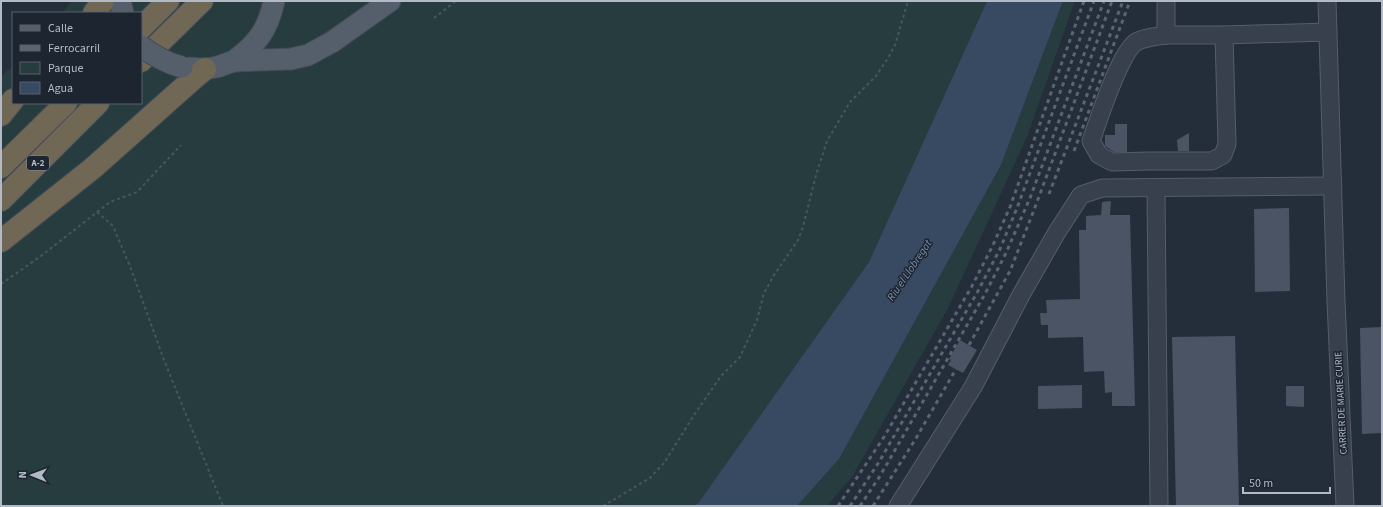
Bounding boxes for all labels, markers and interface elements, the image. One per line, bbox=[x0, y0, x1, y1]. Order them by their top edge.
legend bbox=[12, 12, 142, 104]
text: Calle bbox=[48, 20, 73, 37]
text: Ferrocarril bbox=[48, 40, 100, 57]
text: Parque bbox=[48, 60, 84, 77]
text: Agua bbox=[48, 80, 73, 97]
road number: A-2 bbox=[27, 156, 49, 170]
water label: Riu el Llobregat bbox=[883, 237, 936, 304]
street label: CARRER DE MARIE CURIE bbox=[1331, 351, 1351, 455]
north arrow bbox=[12, 455, 52, 495]
scale bar bbox=[1243, 469, 1330, 495]
text: N bbox=[15, 471, 30, 479]
text: 50 m bbox=[1249, 475, 1273, 492]

